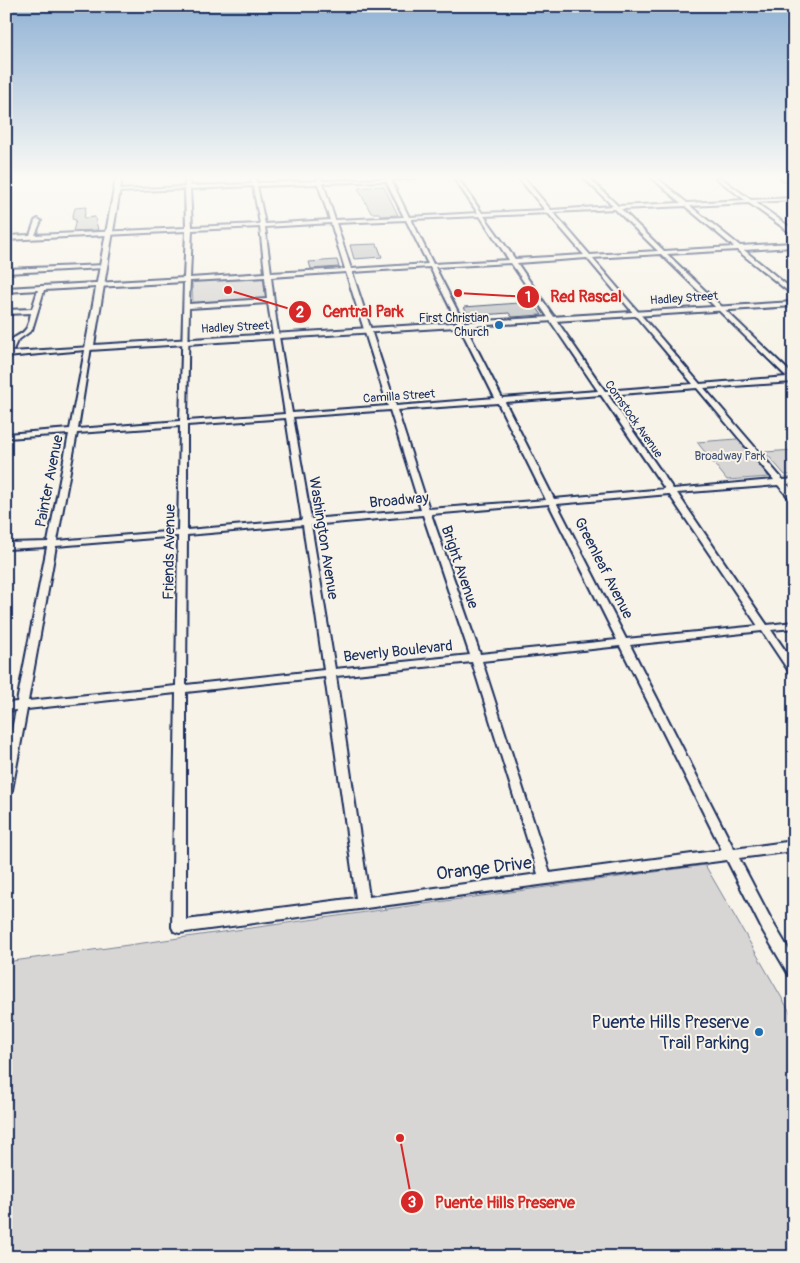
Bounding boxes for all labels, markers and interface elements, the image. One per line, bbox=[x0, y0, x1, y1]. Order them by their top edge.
callout: Red Rascal bbox=[515, 281, 632, 312]
text: Red Rascal bbox=[550, 287, 622, 307]
text: 1 bbox=[525, 288, 531, 307]
street label: Hadley Street bbox=[650, 289, 719, 308]
callout: Central Park bbox=[288, 296, 414, 327]
text: Central Park bbox=[322, 302, 404, 322]
text: 2 bbox=[296, 303, 304, 322]
place label: First Christian Church bbox=[419, 311, 489, 340]
street label: Hadley Street bbox=[201, 318, 270, 337]
marker: First Christian Church bbox=[493, 319, 505, 331]
street label: Comstock Avenue bbox=[601, 378, 666, 461]
street label: Camilla Street bbox=[362, 386, 436, 406]
street label: Painter Avenue bbox=[31, 433, 68, 529]
park label: Broadway Park bbox=[694, 449, 766, 464]
street label: Washington Avenue bbox=[304, 475, 343, 601]
street label: Broadway bbox=[369, 488, 430, 513]
street label: Friends Avenue bbox=[159, 503, 180, 600]
street label: Greenleaf Avenue bbox=[570, 514, 638, 623]
street label: Bright Avenue bbox=[436, 523, 483, 612]
street label: Beverly Boulevard bbox=[342, 636, 454, 667]
street label: Orange Drive bbox=[435, 851, 533, 886]
place label: Puente Hills Preserve Trail Parking bbox=[592, 1011, 749, 1055]
marker: Puente Hills Preserve Trail Parking bbox=[753, 1026, 765, 1038]
callout: Puente Hills Preserve bbox=[400, 1187, 585, 1218]
text: 3 bbox=[408, 1193, 416, 1212]
text: Puente Hills Preserve bbox=[435, 1193, 576, 1213]

